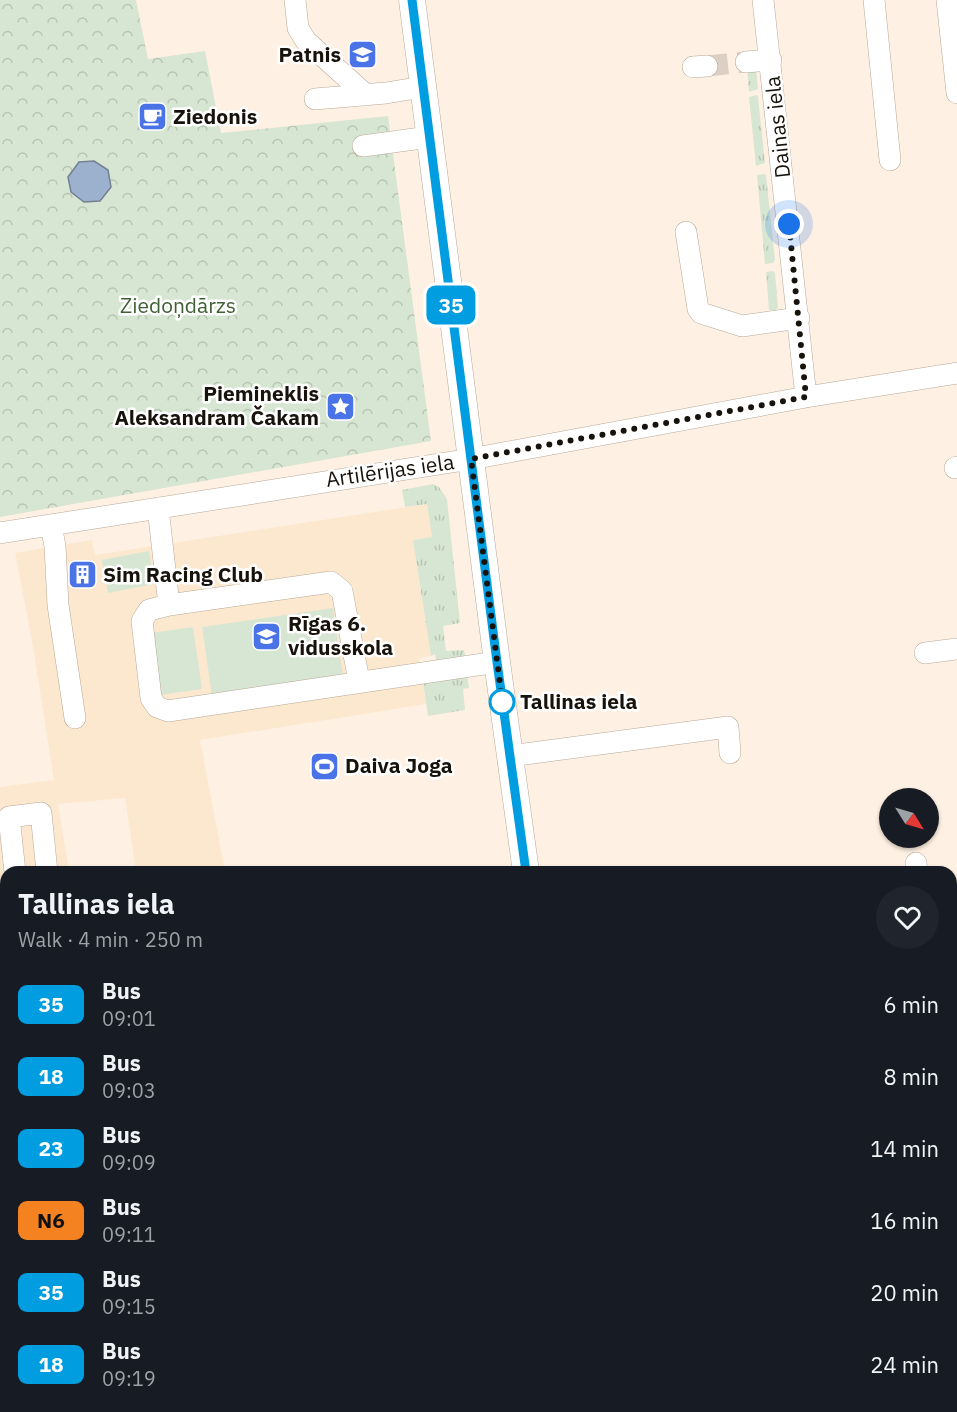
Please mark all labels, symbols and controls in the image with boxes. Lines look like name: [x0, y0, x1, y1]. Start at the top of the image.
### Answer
school or university icon: Patnis: [346, 39, 378, 71]
place label: Patnis: [279, 40, 341, 68]
street label: Dainas iela: [758, 75, 796, 180]
cafe icon: Ziedonis: [136, 101, 168, 133]
place label: Ziedonis: [173, 102, 257, 130]
your location: [774, 209, 804, 239]
line badge: 35: [424, 286, 478, 324]
park label: Ziedoņdārzs: [120, 291, 236, 319]
text: 35: [438, 291, 464, 319]
place label: Piemineklis Aleksandram Čakam: [114, 379, 319, 431]
place icon: Piemineklis Aleksandram Čakam: [324, 390, 356, 422]
street label: Artilērijas iela: [324, 447, 456, 493]
building icon: Sim Racing Club: [66, 559, 98, 591]
place label: Sim Racing Club: [103, 560, 263, 588]
place label: Rīgas 6. vidusskola: [288, 609, 393, 661]
school or university icon: Rīgas 6. vidusskola: [251, 620, 283, 652]
place label: Tallinas iela: [520, 687, 637, 715]
marker: Tallinas iela: [489, 689, 515, 715]
sports icon: Daiva Joga: [308, 750, 340, 782]
place label: Daiva Joga: [345, 751, 453, 779]
north arrow: [879, 788, 939, 848]
map controls: [879, 788, 939, 848]
text: Tallinas iela: [18, 885, 175, 922]
button: heart: [876, 886, 939, 949]
text: Walk · 4 min · 250 m: [18, 926, 203, 953]
text: Bus: [102, 976, 141, 1005]
text: 35: [38, 990, 64, 1018]
text: 6 min: [883, 990, 939, 1019]
text: 09:01: [102, 1005, 156, 1032]
text: Bus: [102, 1048, 141, 1077]
text: 18: [38, 1062, 64, 1090]
text: 8 min: [883, 1062, 939, 1091]
text: 09:03: [102, 1077, 156, 1104]
text: Bus: [102, 1120, 141, 1149]
text: 23: [38, 1134, 64, 1162]
text: 14 min: [870, 1134, 939, 1163]
text: 09:09: [102, 1149, 156, 1176]
text: Bus: [102, 1192, 141, 1221]
text: N6: [37, 1206, 65, 1234]
text: 16 min: [870, 1206, 939, 1235]
text: 09:11: [102, 1221, 156, 1248]
text: Bus: [102, 1264, 141, 1293]
text: 35: [38, 1278, 64, 1306]
text: 20 min: [870, 1278, 939, 1307]
text: 09:15: [102, 1293, 156, 1320]
text: Bus: [102, 1336, 141, 1365]
text: 18: [38, 1350, 64, 1378]
text: 24 min: [870, 1350, 939, 1379]
text: 09:19: [102, 1365, 156, 1392]

